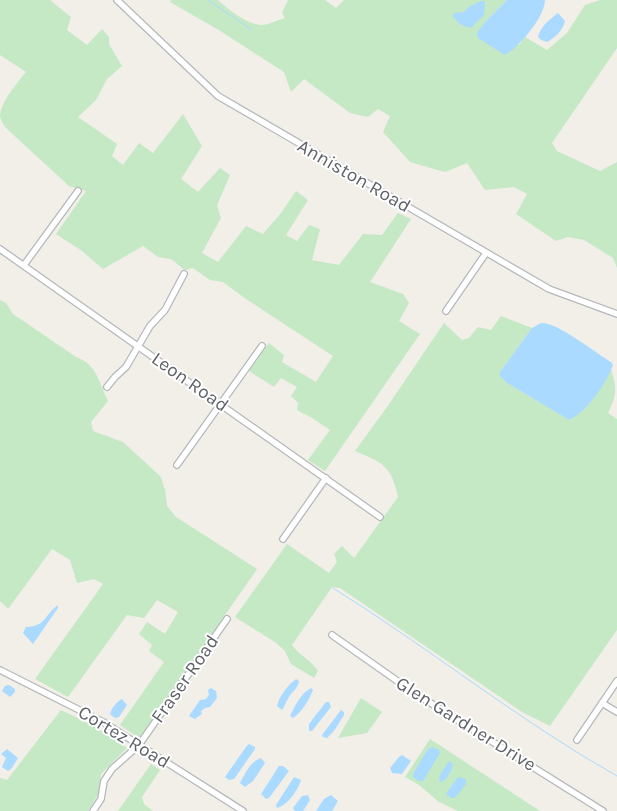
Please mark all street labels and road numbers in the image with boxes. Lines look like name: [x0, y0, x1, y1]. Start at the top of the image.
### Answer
street label: Anniston Road: [294, 135, 414, 217]
street label: Leon Road: [147, 348, 233, 416]
street label: Fraser Road: [147, 631, 223, 727]
street label: Glen Gardner Drive: [392, 672, 540, 776]
street label: Cortez Road: [74, 701, 174, 773]

